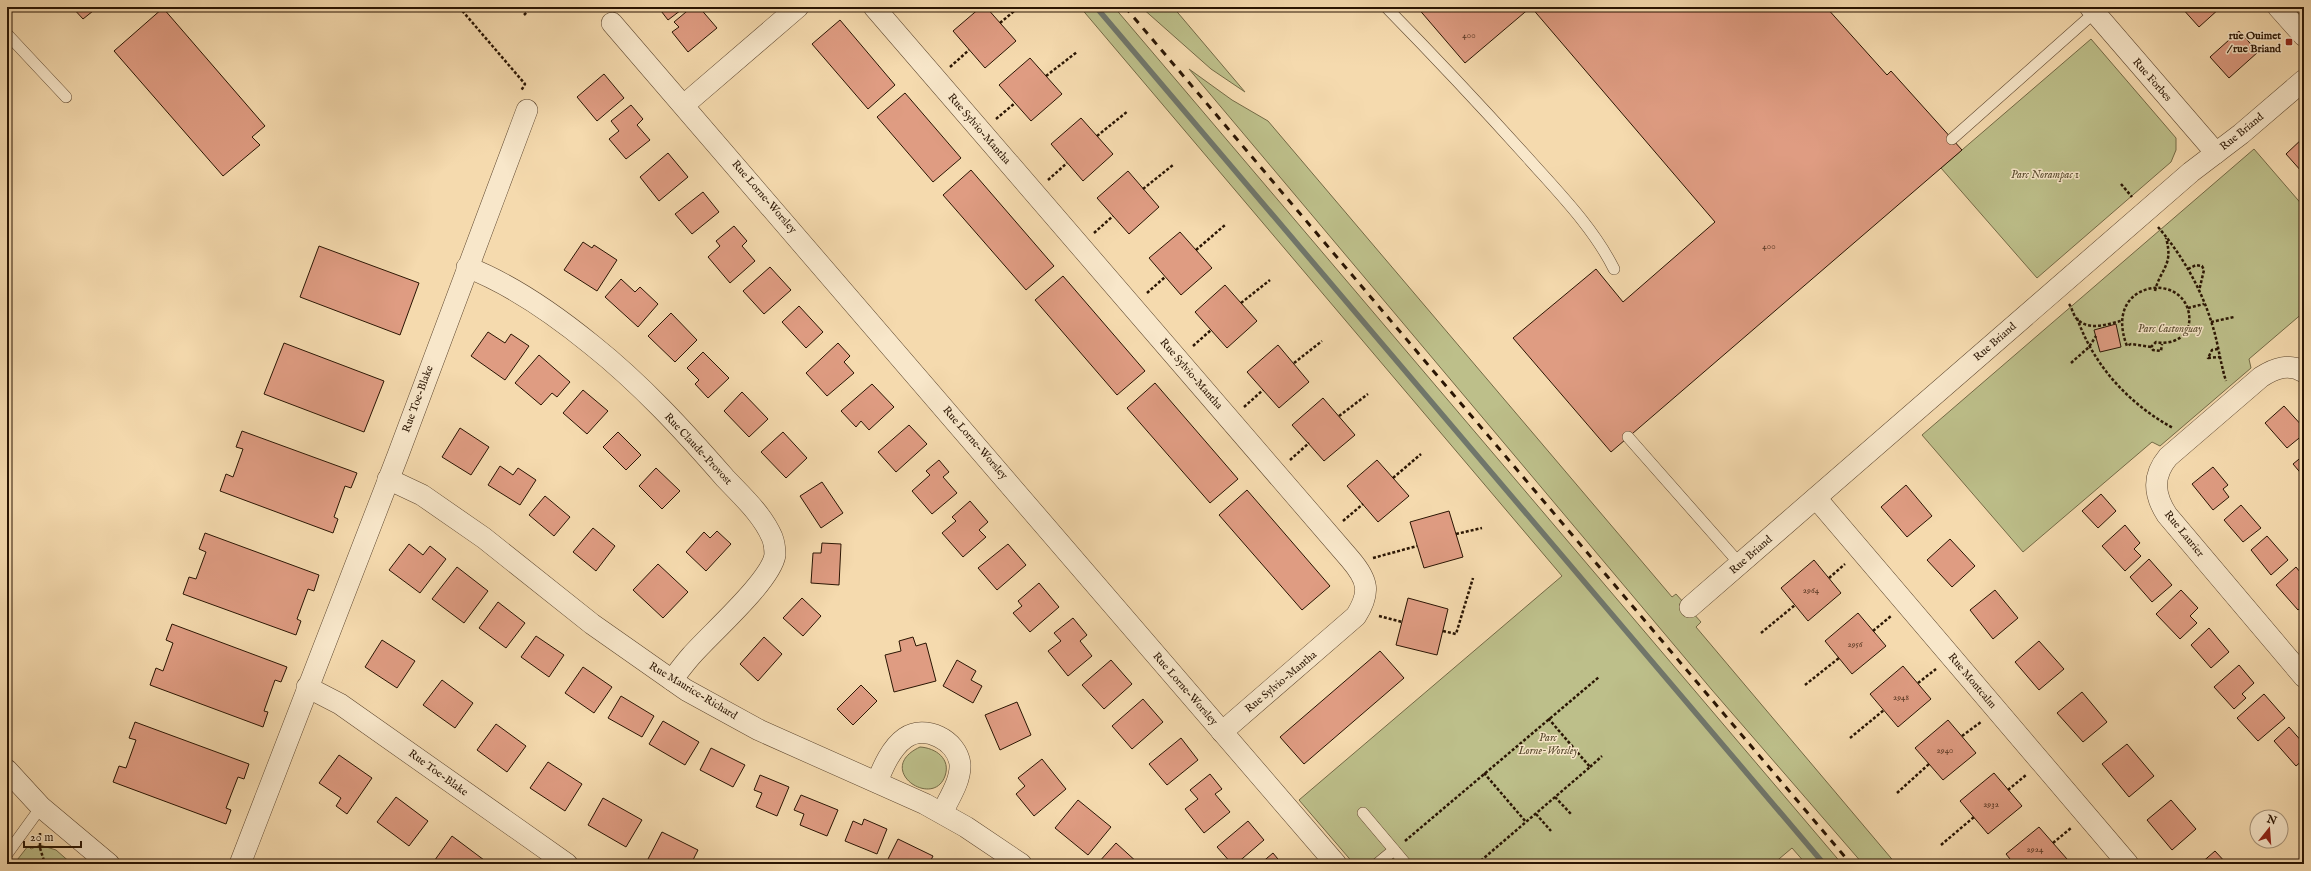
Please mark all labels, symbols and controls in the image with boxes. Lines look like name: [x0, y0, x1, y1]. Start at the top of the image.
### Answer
place label: rue Ouimet / rue Briand: [2226, 29, 2282, 56]
house number: 400: [1462, 30, 1476, 41]
marker: rue Ouimet / rue Briand: [2284, 37, 2294, 47]
street label: Rue Forbes: [2129, 55, 2175, 105]
street label: Rue Sylvio-Mantha: [944, 91, 1014, 167]
street label: Rue Briand: [2217, 110, 2267, 154]
street label: Rue Lorne-Worsley: [728, 158, 800, 237]
park label: Parc Norampac 1: [2011, 168, 2079, 182]
house number: 400: [1762, 241, 1776, 252]
street label: Rue Briand: [1971, 320, 2019, 364]
park label: Parc Castonguay: [2138, 322, 2203, 337]
street label: Rue Sylvio-Mantha: [1156, 336, 1226, 412]
street label: Rue Toe-Blake: [399, 363, 437, 435]
street label: Rue Lorne-Worsley: [939, 404, 1011, 483]
street label: Rue Claude-Provost: [661, 410, 735, 488]
street label: Rue Laurier: [2161, 508, 2207, 560]
street label: Rue Briand: [1727, 533, 1775, 577]
house number: 2964: [1803, 585, 1820, 596]
house number: 2956: [1847, 639, 1863, 650]
street label: Rue Sylvio-Mantha: [1242, 648, 1320, 716]
street label: Rue Lorne-Worsley: [1149, 650, 1221, 729]
street label: Rue Montcalm: [1945, 650, 2000, 712]
street label: Rue Maurice-Richard: [646, 659, 740, 723]
house number: 2948: [1893, 692, 1909, 703]
park label: Parc Lorne-Worsley: [1517, 731, 1579, 758]
house number: 2940: [1937, 745, 1953, 756]
street label: Rue Toe-Blake: [405, 747, 471, 799]
house number: 2932: [1983, 799, 1999, 810]
north arrow: [2249, 809, 2289, 849]
text: N: [2264, 812, 2279, 829]
scale bar: [24, 823, 81, 849]
text: 20 m: [30, 830, 53, 845]
house number: 2924: [2027, 844, 2044, 855]

